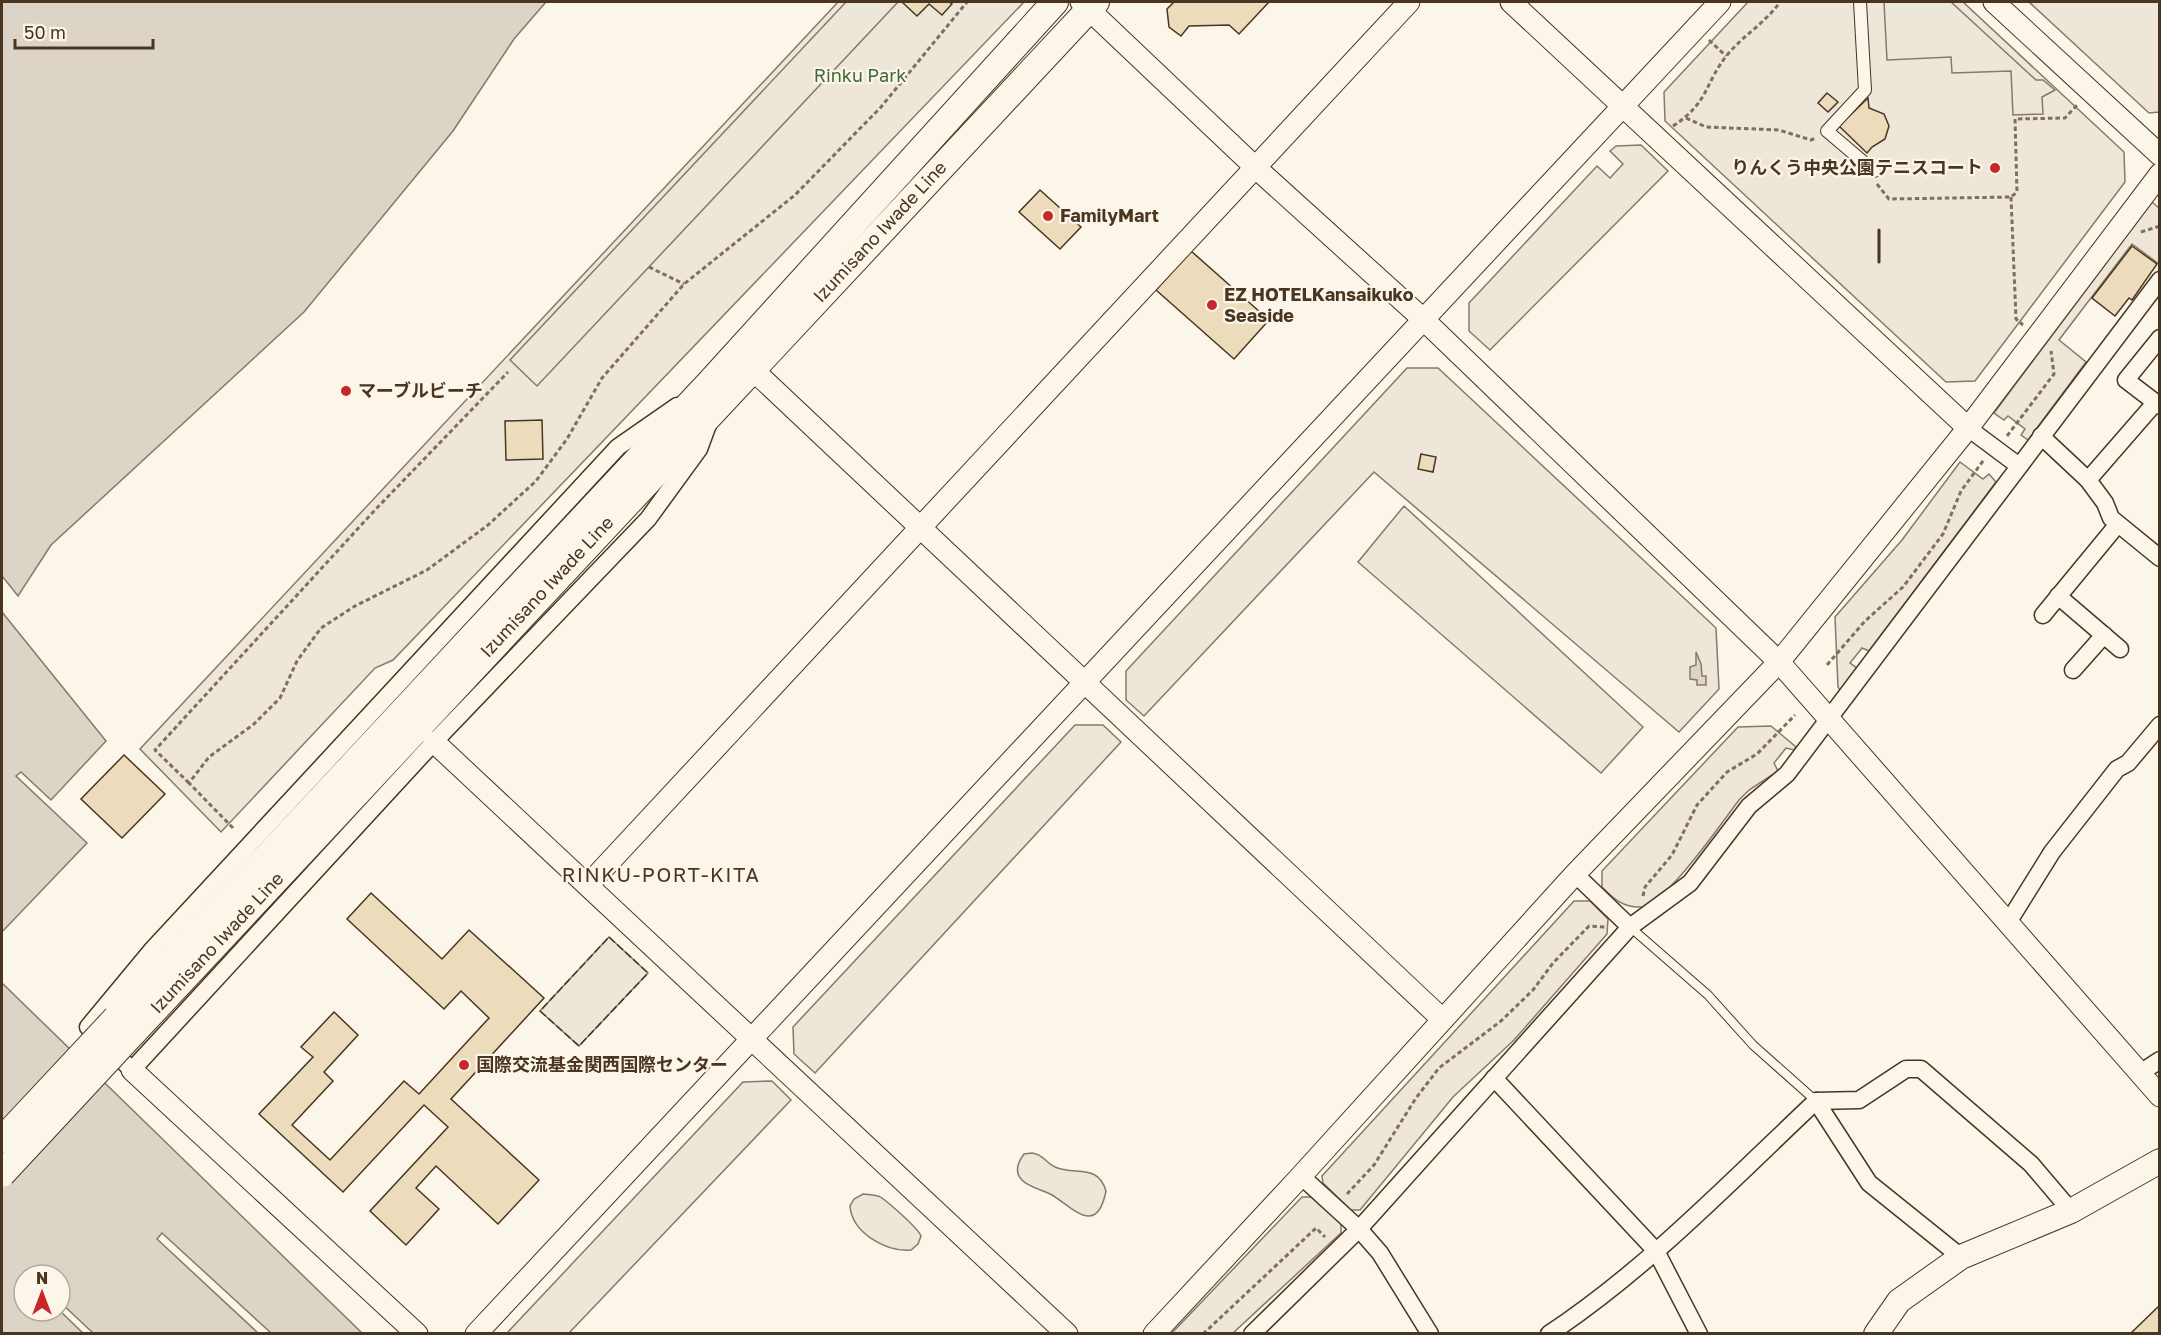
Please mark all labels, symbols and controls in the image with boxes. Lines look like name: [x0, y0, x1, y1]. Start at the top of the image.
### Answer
scale bar: [15, 12, 153, 50]
text: 50 m: [24, 21, 66, 43]
park label: Rinku Park: [814, 64, 906, 86]
street label: Izumisano Iwade Line: [808, 156, 950, 307]
place label: りんくう中央公園テニスコート: [1731, 156, 1983, 178]
marker: りんくう中央公園テニスコート: [1988, 161, 2002, 175]
place label: FamilyMart: [1060, 204, 1159, 226]
marker: FamilyMart: [1041, 209, 1055, 223]
place label: EZ HOTELKansaikuko Seaside: [1224, 283, 1414, 326]
marker: EZ HOTELKansaikuko Seaside: [1205, 298, 1219, 312]
place label: マーブルビーチ: [358, 379, 483, 401]
marker: マーブルビーチ: [339, 384, 353, 398]
street label: Izumisano Iwade Line: [475, 511, 617, 662]
district label: RINKU-PORT-KITA: [562, 862, 760, 886]
street label: Izumisano Iwade Line: [145, 867, 287, 1018]
place label: 国際交流基金関西国際センター: [476, 1053, 728, 1075]
marker: 国際交流基金関西国際センター: [457, 1058, 471, 1072]
north arrow: [12, 1263, 72, 1323]
text: N: [36, 1268, 48, 1288]

